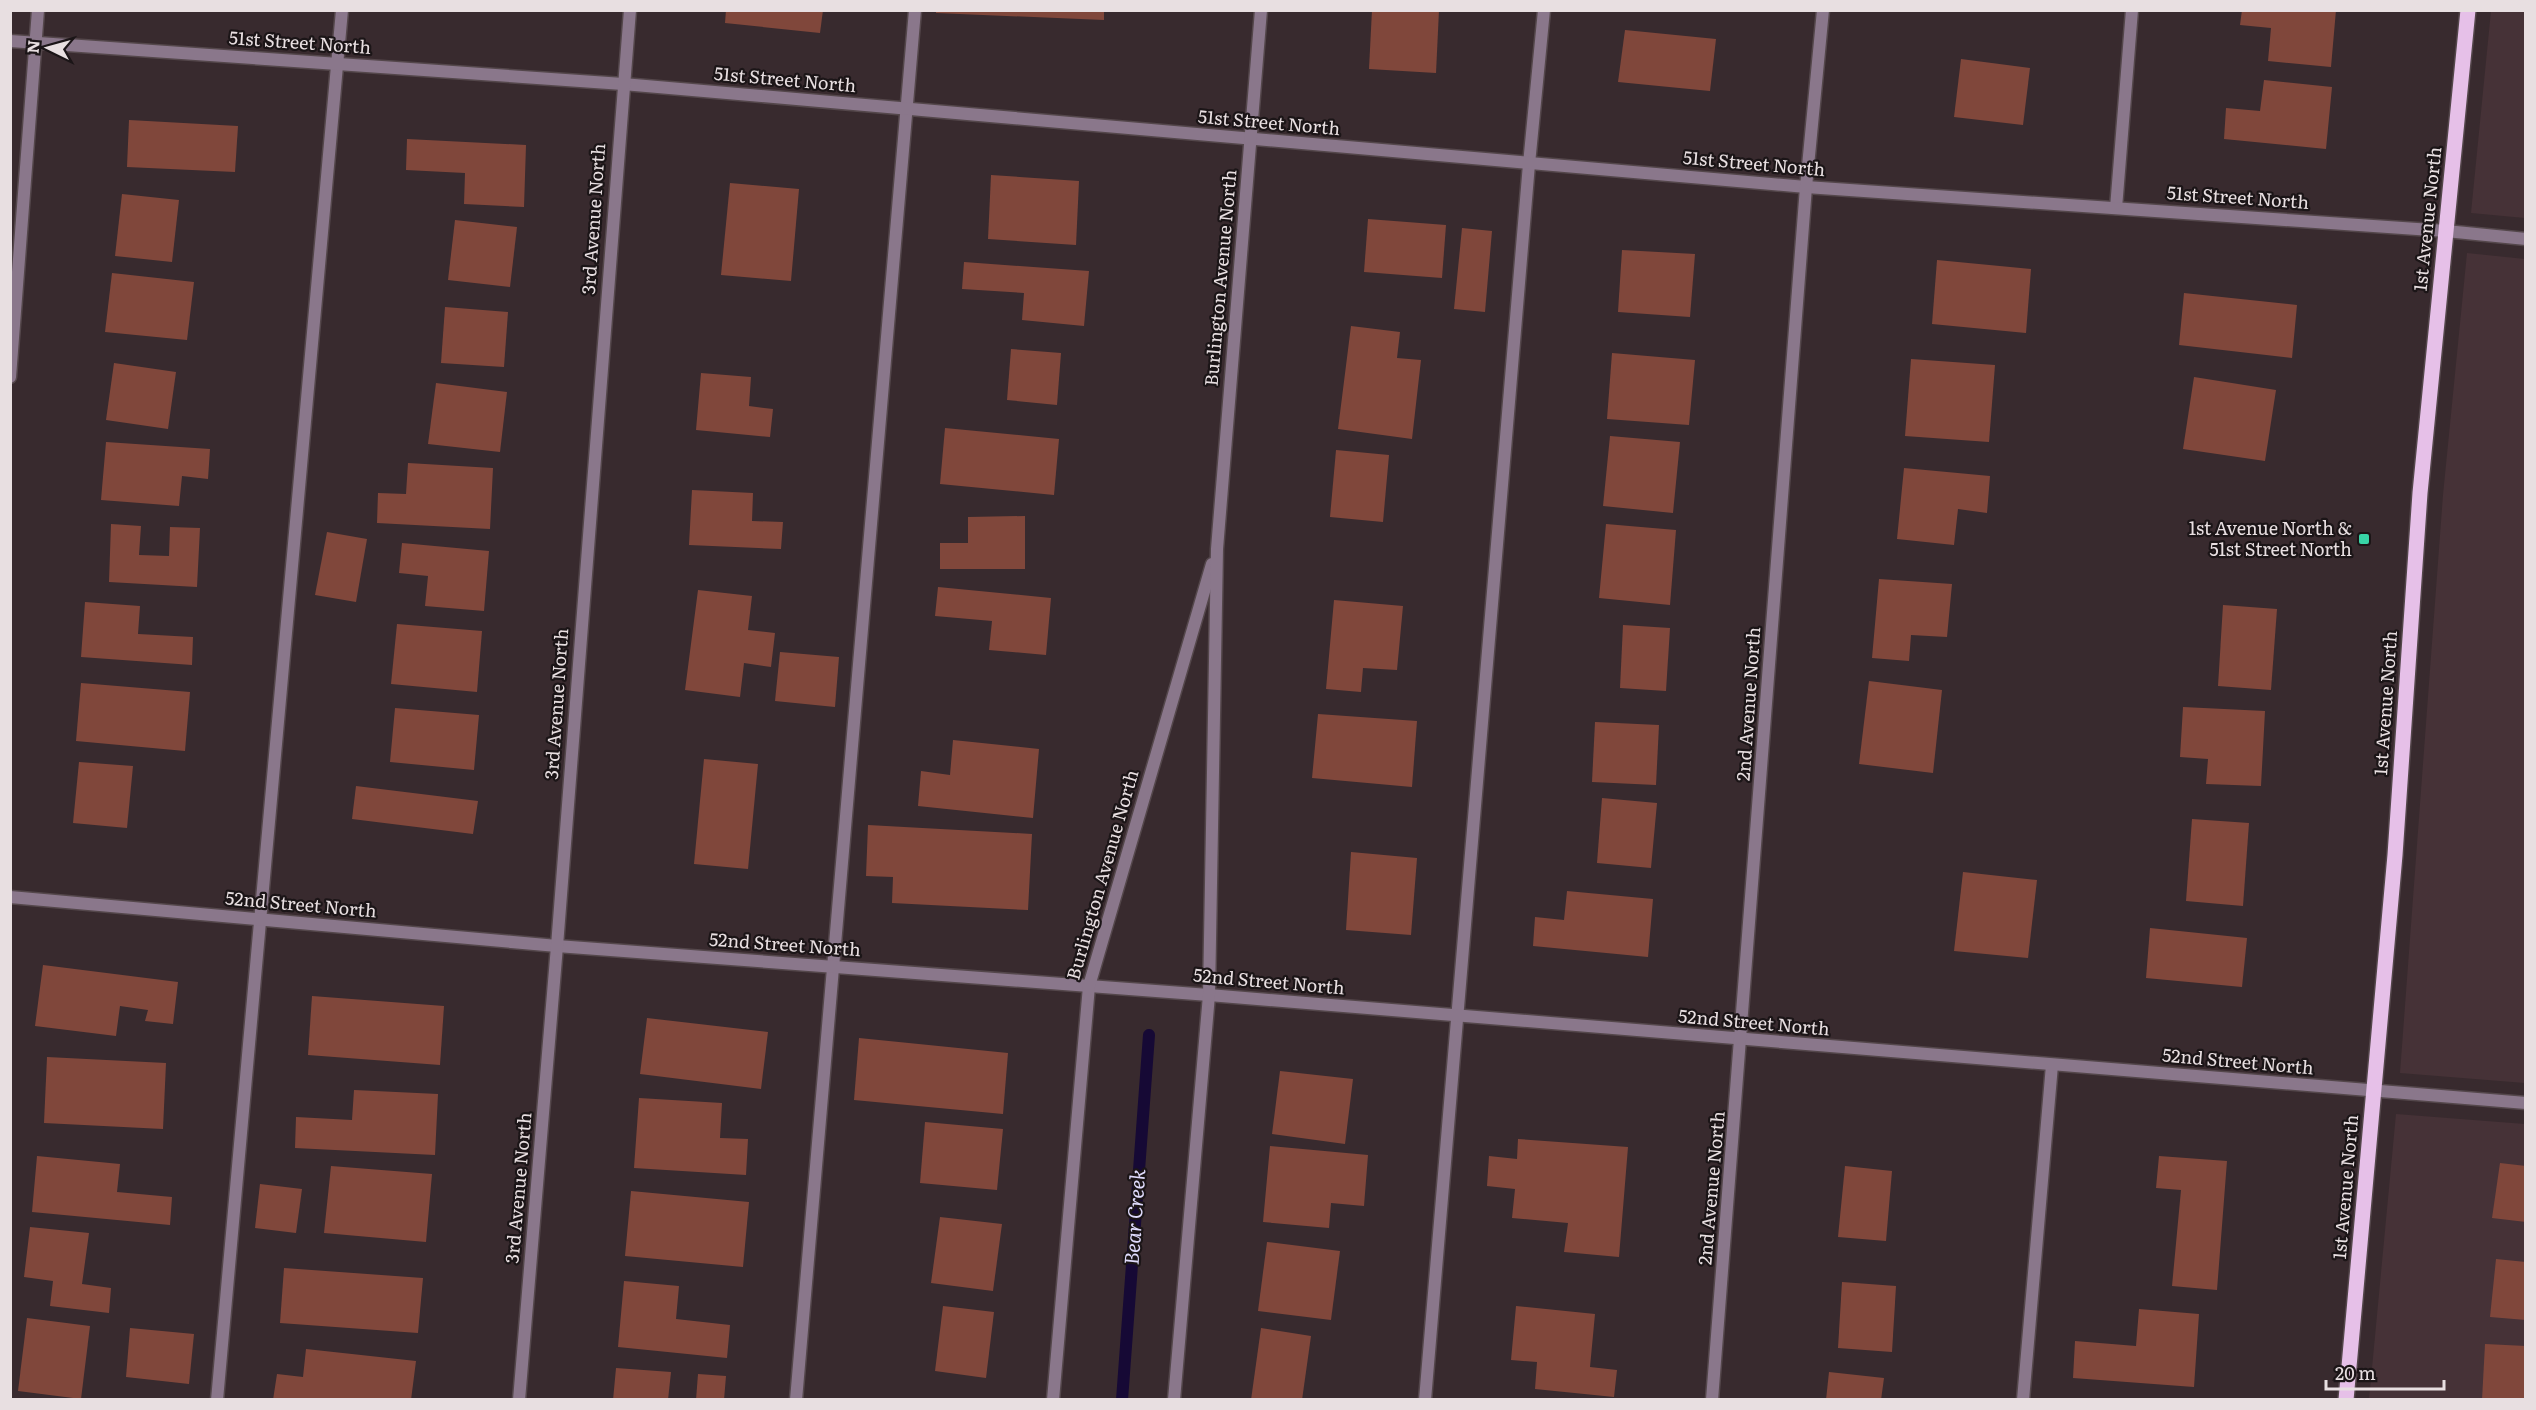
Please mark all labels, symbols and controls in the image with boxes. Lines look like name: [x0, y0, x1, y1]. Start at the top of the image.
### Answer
north arrow: [18, 18, 78, 78]
street label: 51st Street North: [228, 23, 372, 60]
text: N: [20, 39, 45, 54]
street label: 51st Street North: [713, 59, 857, 98]
street label: 51st Street North: [1197, 102, 1341, 141]
street label: 3rd Avenue North: [574, 142, 611, 296]
street label: 51st Street North: [1682, 143, 1826, 182]
street label: 1st Avenue North: [2405, 145, 2448, 292]
street label: Burlington Avenue North: [1197, 168, 1242, 387]
street label: 51st Street North: [2166, 178, 2310, 215]
place label: 1st Avenue North & 51st Street North: [2189, 514, 2352, 562]
marker: 1st Avenue North & 51st Street North: [2357, 532, 2371, 546]
street label: 2nd Avenue North: [1729, 626, 1766, 782]
street label: 3rd Avenue North: [537, 627, 574, 781]
street label: 1st Avenue North: [2366, 629, 2403, 776]
street label: Burlington Avenue North: [1059, 766, 1145, 983]
street label: 52nd Street North: [224, 883, 378, 924]
street label: 52nd Street North: [708, 925, 862, 962]
street label: 52nd Street North: [1192, 960, 1346, 1001]
street label: 52nd Street North: [1677, 1001, 1831, 1042]
street label: 52nd Street North: [2161, 1040, 2315, 1081]
street label: 2nd Avenue North: [1690, 1110, 1731, 1266]
street label: 3rd Avenue North: [497, 1111, 538, 1265]
street label: 1st Avenue North: [2325, 1113, 2364, 1260]
water label: Bear Creek: [1115, 1168, 1151, 1266]
scale bar: [2326, 1353, 2444, 1391]
text: 20 m: [2335, 1359, 2376, 1386]

